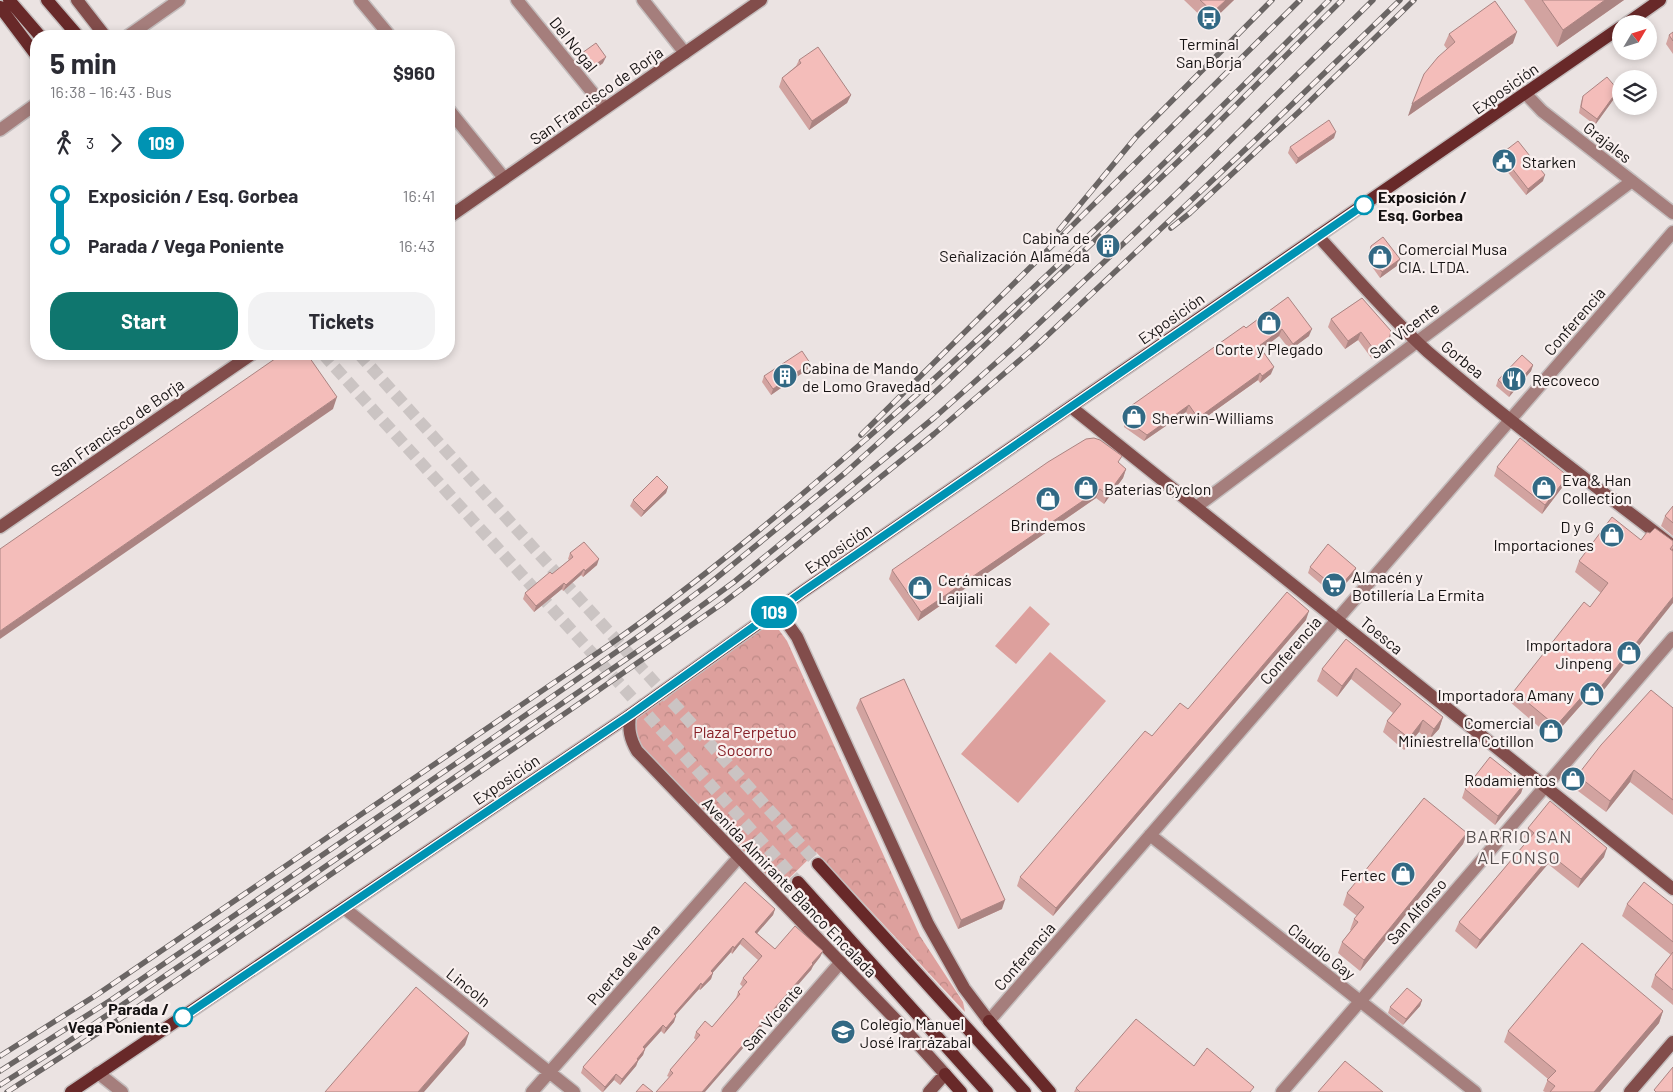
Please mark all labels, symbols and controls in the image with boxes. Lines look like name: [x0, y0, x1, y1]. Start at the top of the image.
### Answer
bus stop icon: Terminal San Borja: [1196, 5, 1222, 31]
street label: Del Nogal: [546, 13, 602, 75]
north arrow: [1612, 15, 1658, 60]
map controls: [1612, 15, 1657, 115]
place label: Terminal San Borja: [1176, 34, 1242, 71]
street label: San Francisco de Borja: [526, 42, 666, 148]
text: 5 min: [50, 46, 117, 80]
street label: Exposición: [1468, 58, 1542, 118]
text: $960: [393, 61, 435, 84]
button: layers: [1612, 70, 1657, 115]
text: 16:38 – 16:43 · Bus: [50, 82, 172, 101]
street label: Grajales: [1580, 117, 1636, 167]
icon: walk: [50, 129, 78, 157]
icon: forward: [102, 129, 130, 157]
text: 109: [148, 132, 174, 154]
text: 3: [86, 133, 94, 152]
public building icon: Starken: [1491, 148, 1517, 174]
place label: Starken: [1522, 152, 1576, 171]
text: Exposición / Esq. Gorbea: [88, 184, 298, 207]
text: 16:41: [403, 186, 435, 205]
place label: Exposición / Esq. Gorbea: [1378, 187, 1467, 224]
marker: Exposición / Esq. Gorbea: [1354, 195, 1374, 215]
place label: Cabina de Señalización Alameda: [939, 228, 1090, 265]
building icon: Cabina de Señalización Alameda: [1095, 233, 1121, 259]
text: Parada / Vega Poniente: [88, 234, 284, 257]
text: 16:43: [399, 236, 435, 255]
place label: Comercial Musa CIA. LTDA.: [1398, 239, 1507, 276]
shop icon: Comercial Musa CIA. LTDA.: [1367, 244, 1393, 270]
street label: Conferencia: [1539, 283, 1609, 359]
street label: Exposición: [1134, 288, 1208, 348]
button: Start: [50, 292, 238, 350]
button: Tickets: [248, 292, 435, 350]
street label: San Vicente: [1365, 298, 1443, 362]
shop icon: Corte y Plegado: [1256, 310, 1282, 336]
street label: Gorbea: [1438, 336, 1488, 382]
place label: Corte y Plegado: [1215, 339, 1323, 358]
place label: Cabina de Mando de Lomo Gravedad: [802, 358, 931, 395]
building icon: Cabina de Mando de Lomo Gravedad: [772, 363, 798, 389]
restaurant icon: Recoveco: [1501, 366, 1527, 392]
place label: Recoveco: [1532, 370, 1600, 389]
street label: San Francisco de Borja: [47, 374, 187, 480]
shop icon: Sherwin-Williams: [1121, 404, 1147, 430]
place label: Sherwin-Williams: [1152, 408, 1274, 427]
place label: Eva & Han Collection: [1562, 470, 1632, 507]
shop icon: Baterias Cyclon: [1073, 475, 1099, 501]
shop icon: Eva & Han Collection: [1531, 475, 1557, 501]
place label: Baterias Cyclon: [1104, 479, 1211, 498]
shop icon: Brindemos: [1035, 486, 1061, 512]
place label: Brindemos: [1010, 515, 1086, 534]
place label: D y G Importaciones: [1493, 517, 1594, 554]
street label: Exposición: [801, 519, 875, 577]
shop icon: D y G Importaciones: [1599, 522, 1625, 548]
place label: Almacén y Botillería La Ermita: [1352, 567, 1484, 604]
place label: Cerámicas Laijiali: [938, 570, 1012, 607]
supermarket icon: Almacén y Botillería La Ermita: [1321, 572, 1347, 598]
shop icon: Cerámicas Laijiali: [907, 575, 933, 601]
line badge: 109: [745, 596, 803, 628]
text: 109: [761, 601, 787, 623]
street label: Conferencia: [1255, 612, 1325, 688]
street label: Toesca: [1357, 612, 1407, 658]
place label: Importadora Jinpeng: [1526, 635, 1612, 672]
shop icon: Importadora Jinpeng: [1616, 640, 1642, 666]
shop icon: Importadora Amany: [1579, 681, 1605, 707]
place label: Importadora Amany: [1438, 685, 1575, 704]
place label: Comercial Miniestrella Cotillon: [1398, 713, 1534, 750]
shop icon: Comercial Miniestrella Cotillon: [1538, 718, 1564, 744]
park label: Plaza Perpetuo Socorro: [693, 722, 797, 759]
street label: Exposición: [469, 750, 543, 808]
shop icon: Rodamientos: [1560, 766, 1586, 792]
place label: Rodamientos: [1464, 770, 1556, 789]
street label: Avenida Almirante Blanco Encalada: [699, 793, 881, 981]
district label: BARRIO SAN ALFONSO: [1466, 825, 1572, 868]
shop icon: Fertec: [1390, 861, 1416, 887]
place label: Fertec: [1341, 865, 1386, 884]
street label: San Alfonso: [1382, 874, 1450, 948]
street label: Conferencia: [989, 918, 1059, 994]
street label: Puerta de Vera: [583, 919, 663, 1009]
street label: Claudio Gay: [1285, 919, 1360, 984]
street label: Lincoln: [443, 964, 495, 1010]
street label: San Vicente: [738, 980, 806, 1054]
place label: Parada / Vega Poniente: [68, 999, 169, 1036]
marker: Parada / Vega Poniente: [173, 1007, 193, 1027]
place label: Colegio Manuel José Irarrázabal: [860, 1014, 971, 1051]
school or university icon: Colegio Manuel José Irarrázabal: [830, 1019, 856, 1045]

